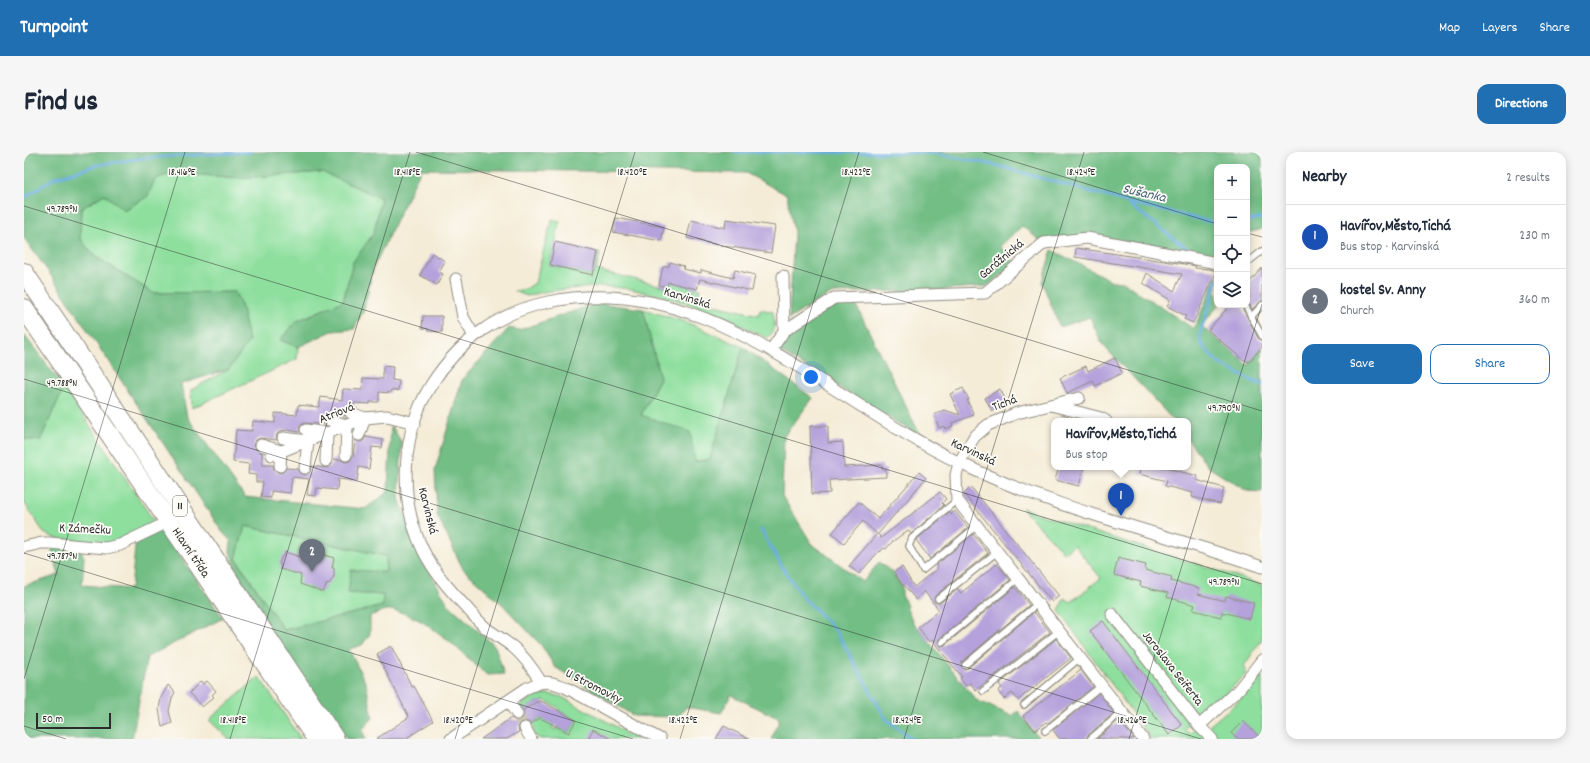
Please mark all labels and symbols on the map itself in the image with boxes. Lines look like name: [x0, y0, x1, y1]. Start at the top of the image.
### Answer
text: 18.416°E: [169, 166, 196, 180]
text: 18.418°E: [394, 166, 420, 180]
text: 18.420°E: [617, 166, 647, 180]
text: 18.422°E: [842, 166, 871, 180]
text: 18.424°E: [1067, 166, 1096, 180]
water label: Sušanka: [1121, 179, 1169, 209]
text: 49.789°N: [47, 203, 78, 217]
street label: Garážnická: [975, 235, 1029, 285]
street label: Karvinská: [661, 283, 713, 315]
your location: [801, 367, 821, 387]
text: 49.788°N: [47, 377, 77, 391]
street label: Tichá: [990, 390, 1021, 417]
street label: Atriová: [316, 398, 358, 430]
text: 49.790°N: [1208, 402, 1240, 416]
street label: Karvinská: [947, 434, 999, 472]
pin: 1: [1108, 483, 1134, 516]
street label: Karvinská: [412, 485, 442, 537]
road number: 11: [173, 496, 187, 516]
street label: K Zámečku: [59, 519, 111, 541]
street label: Hlavní třída: [166, 524, 214, 583]
pin: 2: [299, 539, 325, 572]
text: 49.787°N: [47, 550, 77, 564]
text: 49.789°N: [1209, 576, 1240, 590]
street label: Jaroslava Seiferta: [1137, 628, 1208, 711]
street label: U Stromovky: [561, 665, 625, 710]
scale bar: [36, 711, 111, 730]
text: 18.418°E: [220, 714, 246, 728]
text: 18.420°E: [443, 714, 473, 728]
text: 18.422°E: [669, 714, 698, 728]
text: 18.424°E: [893, 714, 922, 728]
text: 18.426°E: [1117, 714, 1147, 728]

